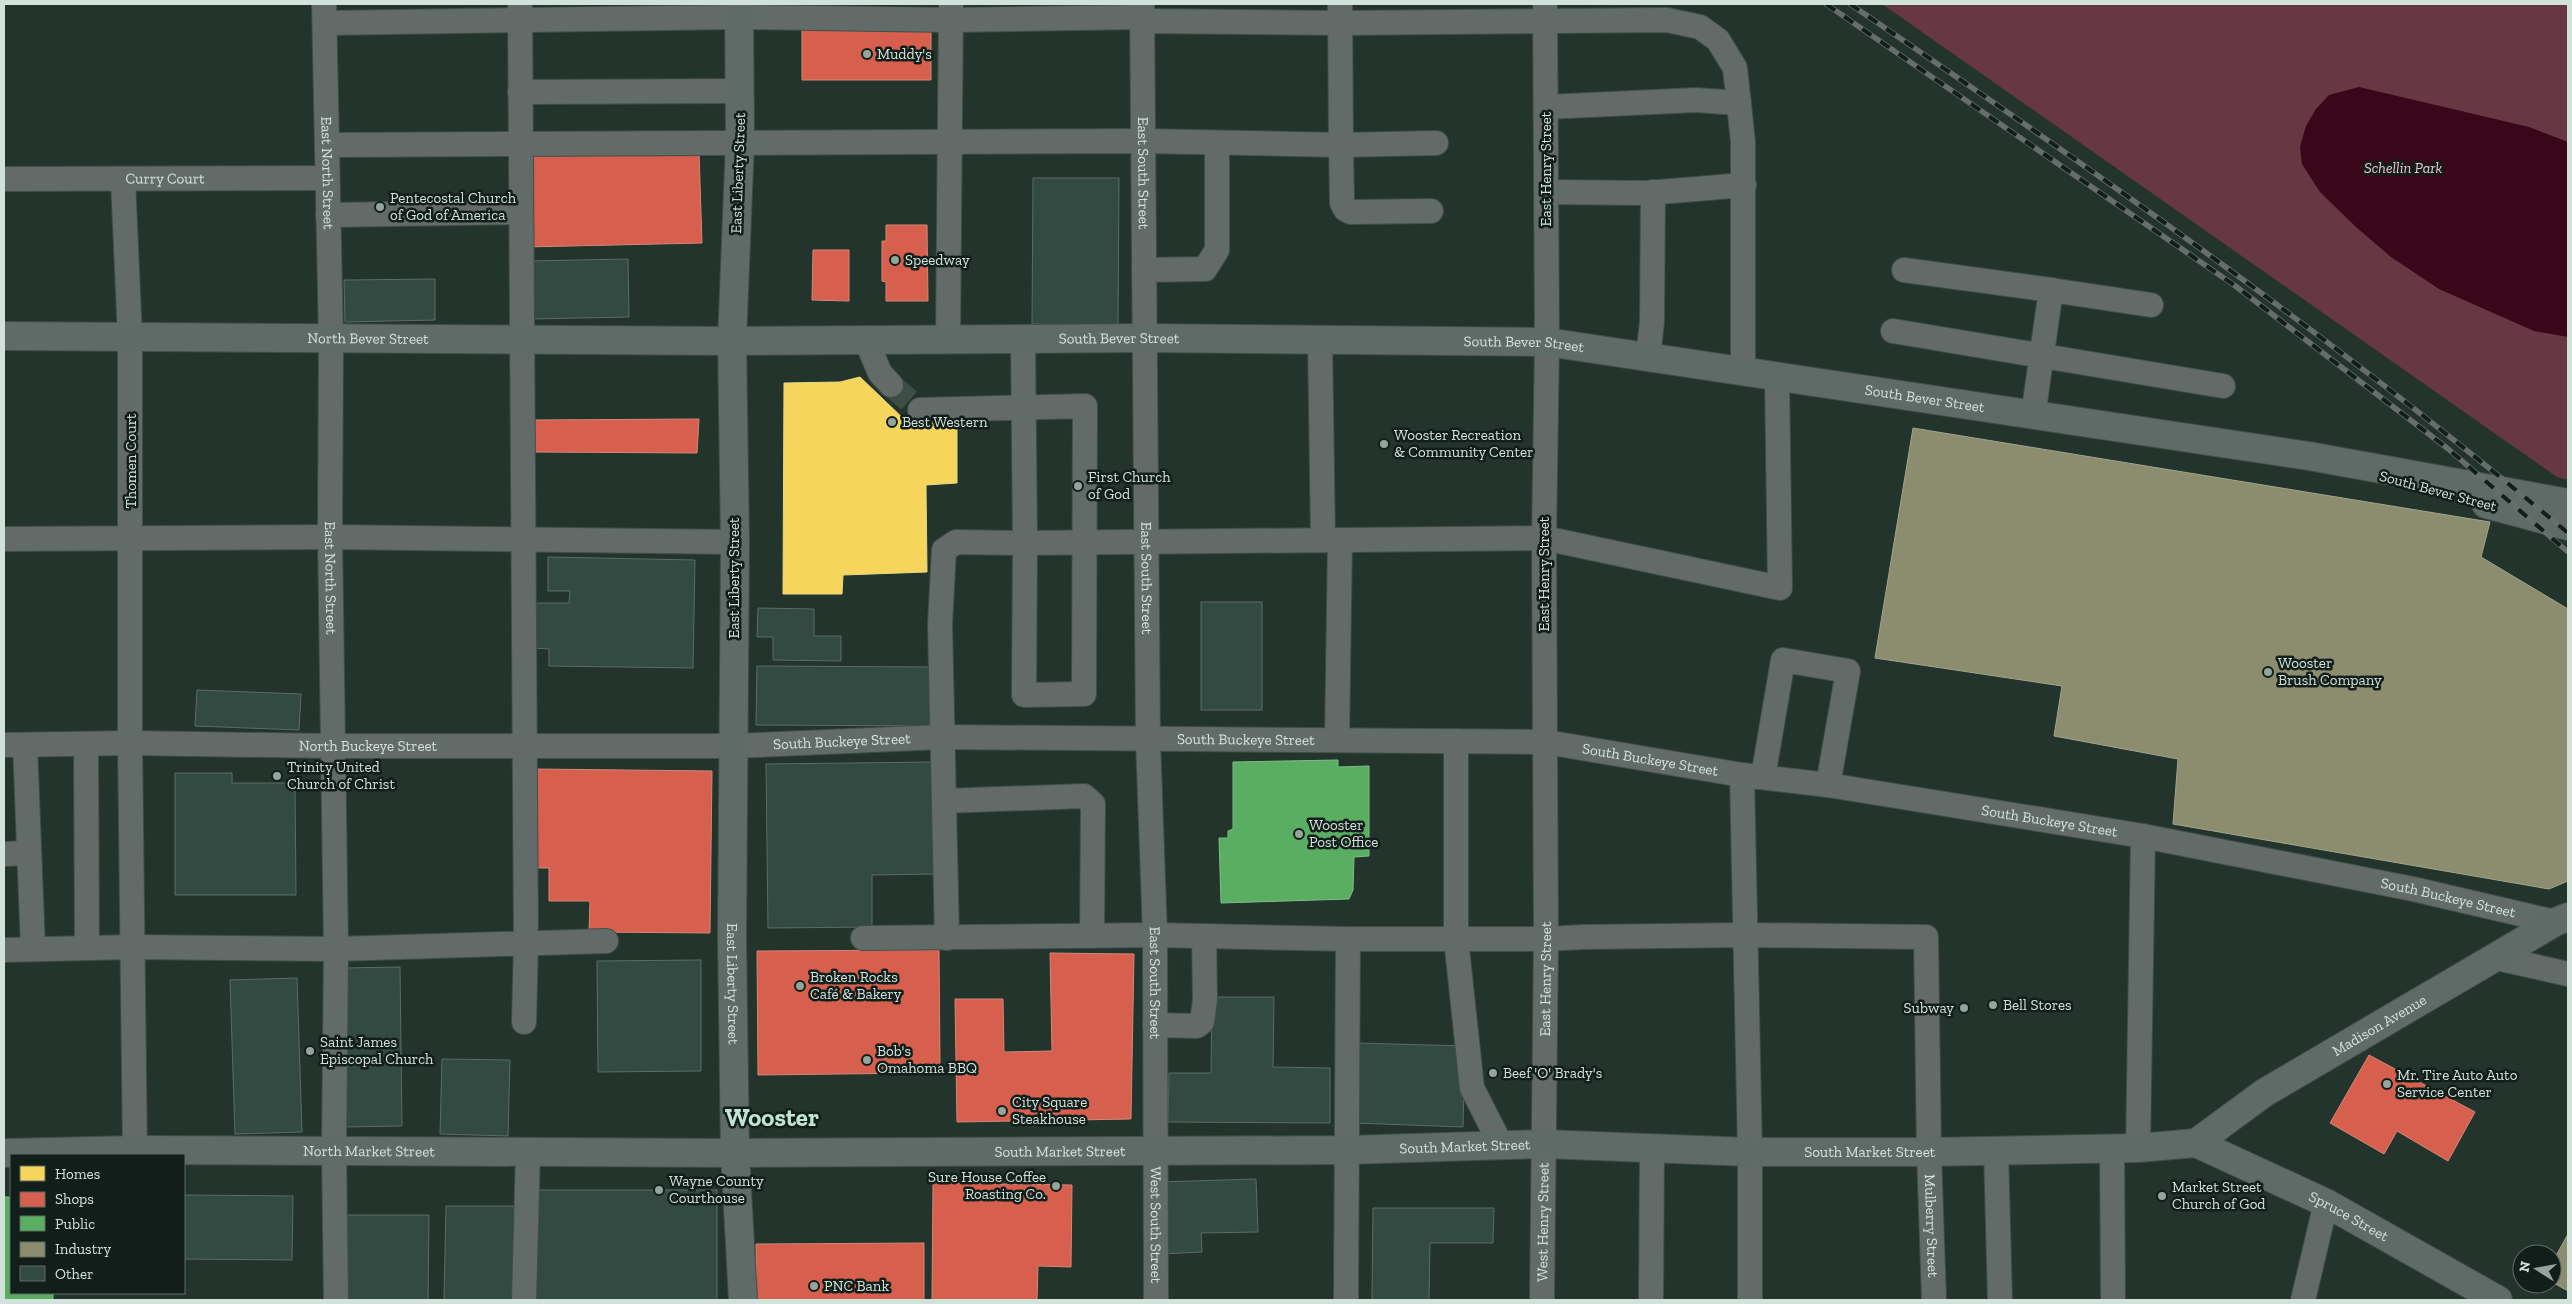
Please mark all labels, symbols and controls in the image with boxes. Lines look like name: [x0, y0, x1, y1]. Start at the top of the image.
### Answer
place label: Muddy's: [877, 45, 932, 63]
marker: Muddy's: [861, 48, 873, 60]
street label: East Henry Street: [1537, 111, 1555, 226]
street label: East Liberty Street: [727, 112, 749, 234]
street label: East North Street: [317, 116, 338, 230]
street label: East South Street: [1134, 117, 1153, 230]
park label: Schellin Park: [2364, 159, 2442, 177]
street label: Curry Court: [125, 169, 205, 188]
place label: Pentecostal Church of God of America: [390, 189, 517, 224]
marker: Pentecostal Church of God of America: [374, 201, 386, 213]
place label: Speedway: [905, 251, 970, 269]
marker: Speedway: [889, 254, 901, 266]
street label: North Bever Street: [307, 329, 429, 348]
street label: South Bever Street: [1059, 329, 1180, 348]
street label: South Bever Street: [1463, 332, 1586, 356]
street label: South Bever Street: [1864, 381, 1986, 416]
street label: Thomen Court: [122, 413, 140, 509]
place label: Best Western: [902, 413, 988, 431]
marker: Best Western: [886, 416, 898, 428]
place label: Wooster Recreation & Community Center: [1394, 426, 1533, 461]
marker: Wooster Recreation & Community Center: [1378, 438, 1390, 450]
street label: South Bever Street: [2377, 467, 2499, 515]
place label: First Church of God: [1088, 468, 1171, 503]
marker: First Church of God: [1072, 480, 1084, 492]
street label: East Henry Street: [1535, 516, 1553, 631]
street label: East Liberty Street: [725, 517, 743, 639]
street label: East North Street: [321, 521, 340, 635]
street label: East South Street: [1137, 522, 1156, 635]
place label: Wooster Brush Company: [2278, 654, 2382, 689]
marker: Wooster Brush Company: [2262, 666, 2274, 678]
street label: South Buckeye Street: [773, 729, 911, 753]
street label: South Buckeye Street: [1177, 730, 1315, 749]
street label: North Buckeye Street: [299, 737, 438, 755]
street label: South Buckeye Street: [1581, 739, 1720, 780]
place label: Trinity United Church of Christ: [287, 758, 395, 793]
marker: Trinity United Church of Christ: [271, 770, 283, 782]
street label: South Buckeye Street: [1980, 801, 2119, 841]
place label: Wooster Post Office: [1309, 816, 1378, 851]
marker: Wooster Post Office: [1293, 828, 1305, 840]
street label: South Buckeye Street: [2379, 874, 2518, 922]
street label: East Henry Street: [1536, 921, 1555, 1037]
street label: East Liberty Street: [723, 923, 742, 1045]
street label: East South Street: [1146, 926, 1164, 1040]
place label: Broken Rocks Café & Bakery: [810, 968, 902, 1003]
marker: Broken Rocks Café & Bakery: [794, 980, 806, 992]
street label: Madison Avenue: [2329, 991, 2430, 1060]
place label: Bell Stores: [2003, 996, 2072, 1014]
place label: Subway: [1904, 999, 1954, 1017]
marker: Bell Stores: [1987, 999, 1999, 1011]
marker: Subway: [1958, 1002, 1970, 1014]
place label: Saint James Episcopal Church: [320, 1033, 434, 1068]
place label: Bob's Omahoma BBQ: [877, 1042, 977, 1077]
marker: Saint James Episcopal Church: [304, 1045, 316, 1057]
marker: Bob's Omahoma BBQ: [861, 1054, 873, 1066]
place label: Beef 'O' Brady's: [1503, 1064, 1602, 1082]
place label: Mr. Tire Auto Auto Service Center: [2397, 1066, 2518, 1101]
marker: Beef 'O' Brady's: [1487, 1067, 1499, 1079]
marker: Mr. Tire Auto Auto Service Center: [2381, 1078, 2393, 1090]
place label: City Square Steakhouse: [1012, 1093, 1087, 1128]
district label: Wooster: [725, 1102, 819, 1132]
marker: City Square Steakhouse: [996, 1105, 1008, 1117]
street label: South Market Street: [1399, 1135, 1531, 1157]
street label: North Market Street: [303, 1142, 435, 1161]
street label: South Market Street: [994, 1142, 1126, 1161]
street label: South Market Street: [1804, 1143, 1936, 1161]
legend: [10, 1154, 185, 1294]
street label: West Henry Street: [1533, 1162, 1553, 1282]
text: Homes: [55, 1165, 100, 1183]
street label: West South Street: [1147, 1166, 1165, 1284]
place label: Sure House Coffee Roasting Co.: [928, 1168, 1046, 1203]
place label: Wayne County Courthouse: [669, 1172, 764, 1207]
street label: Mulberry Street: [1921, 1174, 1942, 1278]
place label: Market Street Church of God: [2172, 1178, 2266, 1213]
marker: Sure House Coffee Roasting Co.: [1050, 1180, 1062, 1192]
marker: Wayne County Courthouse: [653, 1184, 665, 1196]
street label: Spruce Street: [2306, 1187, 2392, 1246]
text: Shops: [55, 1190, 94, 1208]
marker: Market Street Church of God: [2156, 1190, 2168, 1202]
text: Public: [55, 1215, 95, 1233]
text: Industry: [55, 1240, 112, 1258]
north arrow: [2512, 1244, 2562, 1294]
text: N: [2515, 1259, 2534, 1273]
text: Other: [55, 1265, 93, 1283]
place label: PNC Bank: [824, 1277, 889, 1295]
marker: PNC Bank: [808, 1280, 820, 1292]

